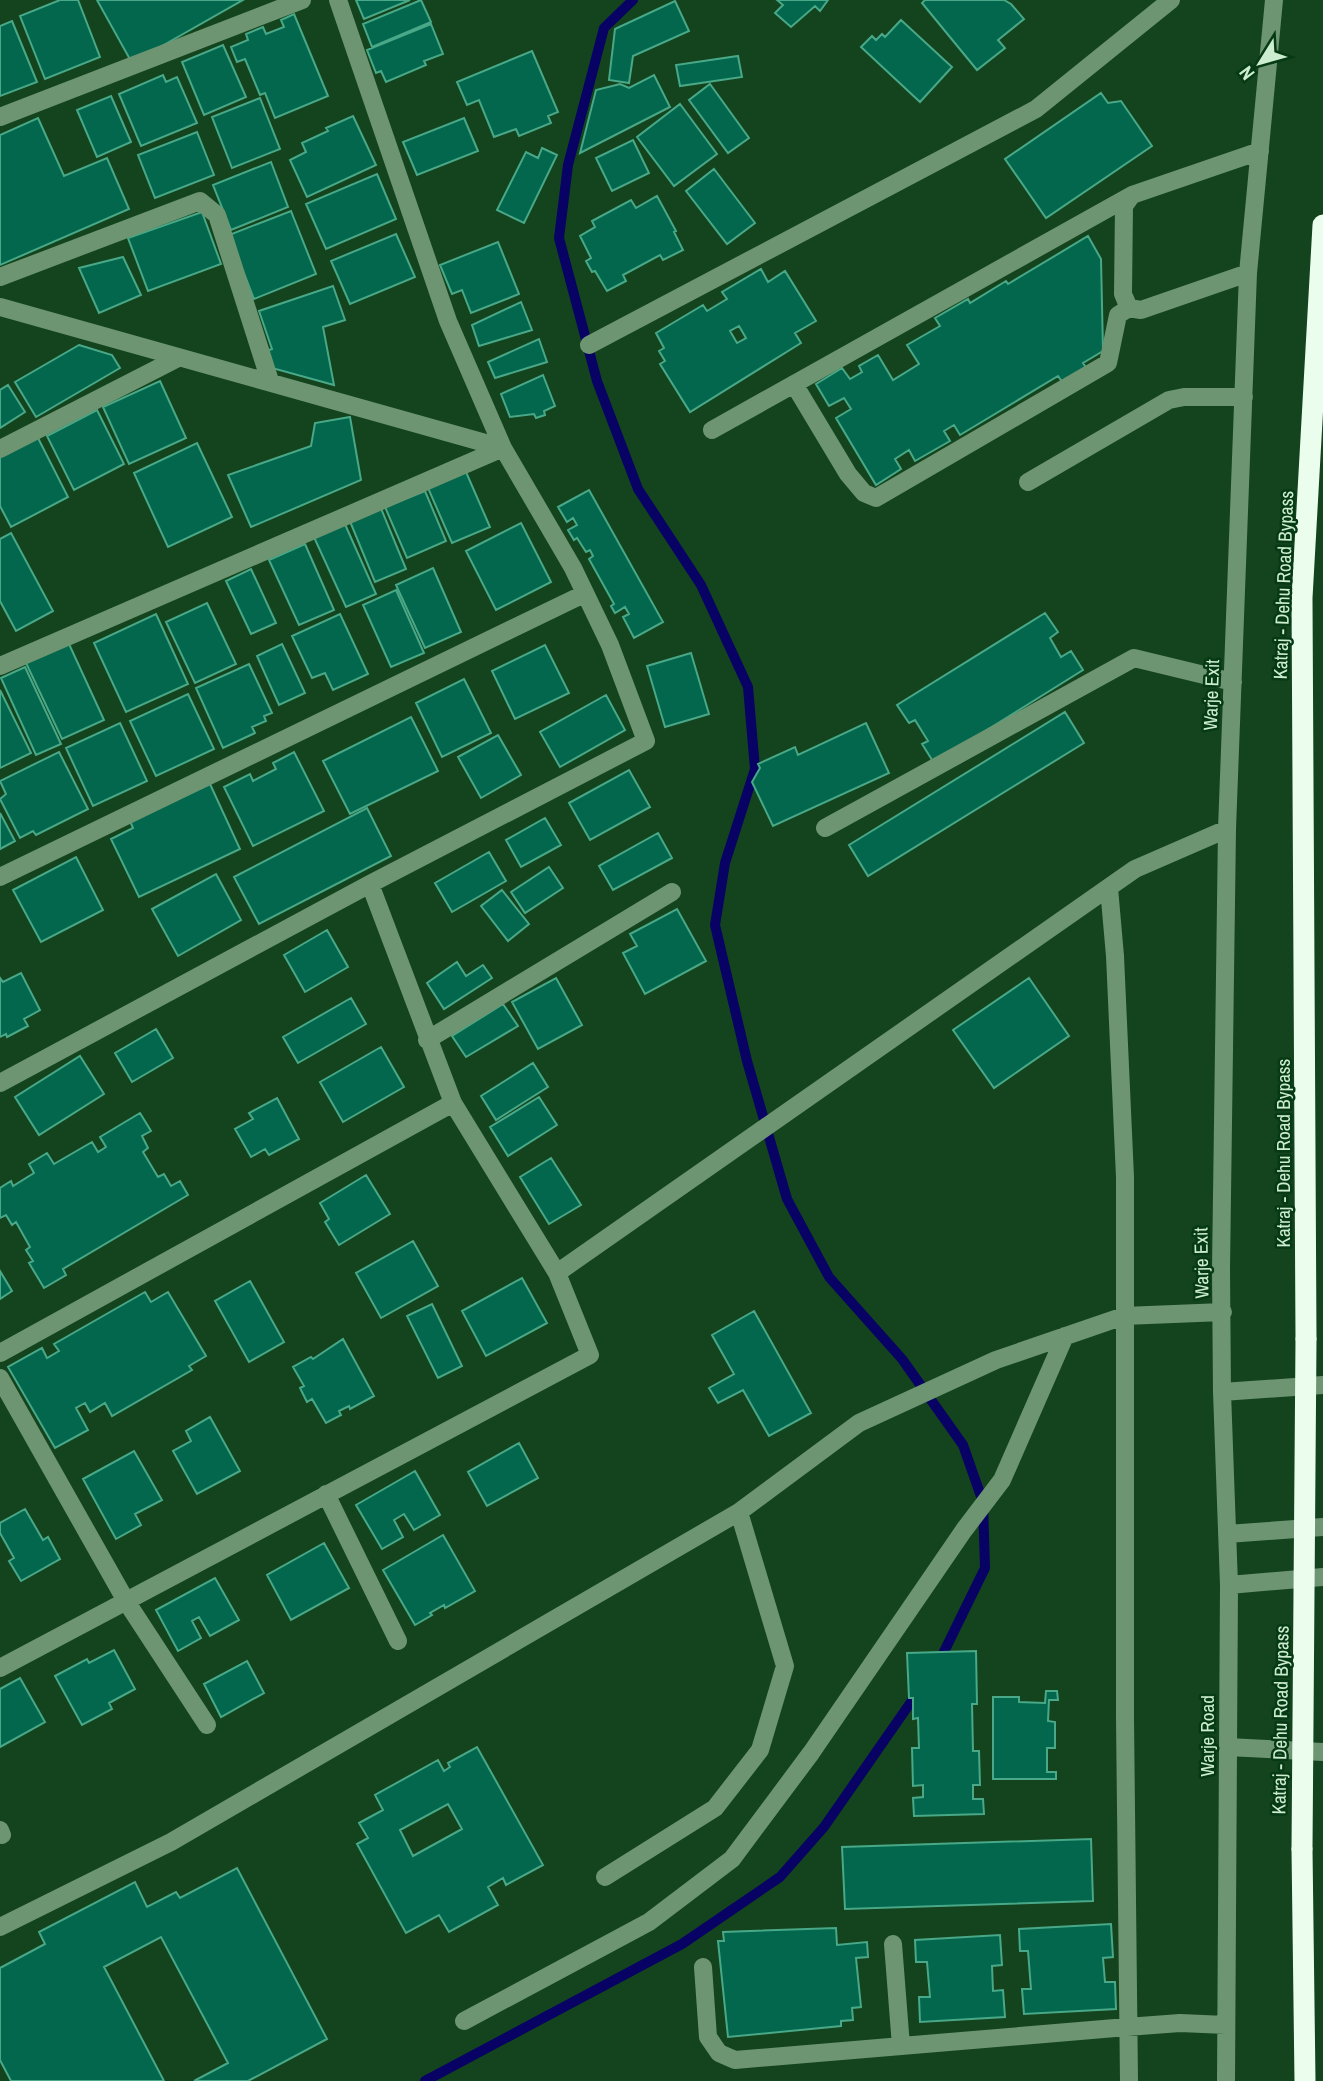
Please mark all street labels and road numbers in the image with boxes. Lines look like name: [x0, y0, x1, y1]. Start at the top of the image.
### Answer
street label: Katraj - Dehu Road Bypass: [1267, 490, 1299, 680]
street label: Warje Exit: [1197, 658, 1225, 731]
street label: Katraj - Dehu Road Bypass: [1270, 1058, 1296, 1247]
street label: Warje Exit: [1187, 1226, 1215, 1299]
street label: Katraj - Dehu Road Bypass: [1265, 1625, 1295, 1815]
street label: Warje Road: [1194, 1695, 1220, 1777]

